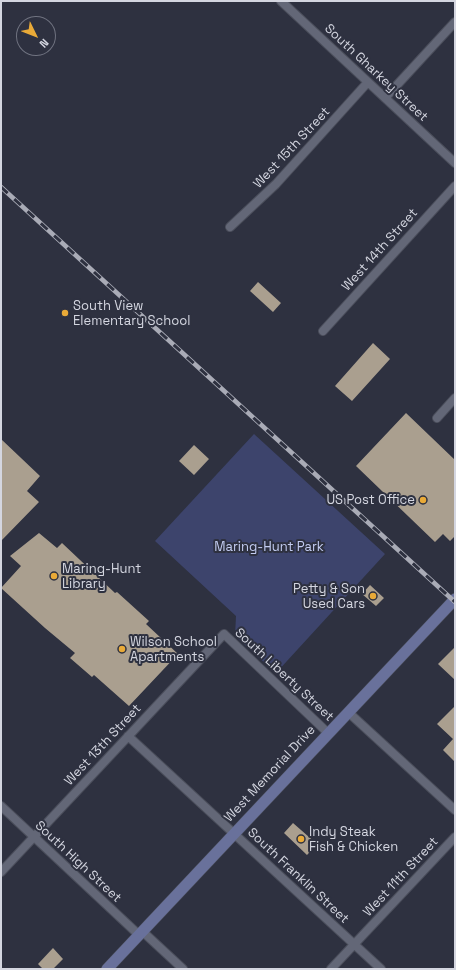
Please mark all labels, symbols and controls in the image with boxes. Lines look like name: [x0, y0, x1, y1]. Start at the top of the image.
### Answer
north arrow: [16, 16, 56, 56]
street label: South Gharkey Street: [321, 21, 431, 125]
text: N: [36, 36, 52, 51]
street label: West 15th Street: [250, 104, 334, 192]
street label: West 14th Street: [339, 206, 421, 294]
place label: South View Elementary School: [73, 298, 190, 329]
marker: South View Elementary School: [60, 308, 70, 318]
place label: US Post Office: [326, 492, 415, 508]
marker: US Post Office: [418, 495, 428, 505]
park label: Maring-Hunt Park: [214, 539, 324, 555]
place label: Maring-Hunt Library: [62, 561, 141, 592]
marker: Maring-Hunt Library: [49, 571, 59, 581]
place label: Petty & Son Used Cars: [293, 581, 365, 612]
marker: Petty & Son Used Cars: [368, 591, 378, 601]
street label: South Liberty Street: [231, 625, 337, 725]
place label: Wilson School Apartments: [130, 634, 217, 665]
marker: Wilson School Apartments: [117, 644, 127, 654]
street label: West 13th Street: [61, 701, 145, 789]
street label: West Memorial Drive: [221, 722, 319, 826]
street label: South High Street: [32, 818, 124, 906]
place label: Indy Steak Fish & Chicken: [309, 824, 398, 855]
street label: South Franklin Street: [244, 825, 352, 927]
marker: Indy Steak Fish & Chicken: [296, 834, 306, 844]
street label: West 11th Street: [360, 834, 442, 920]

